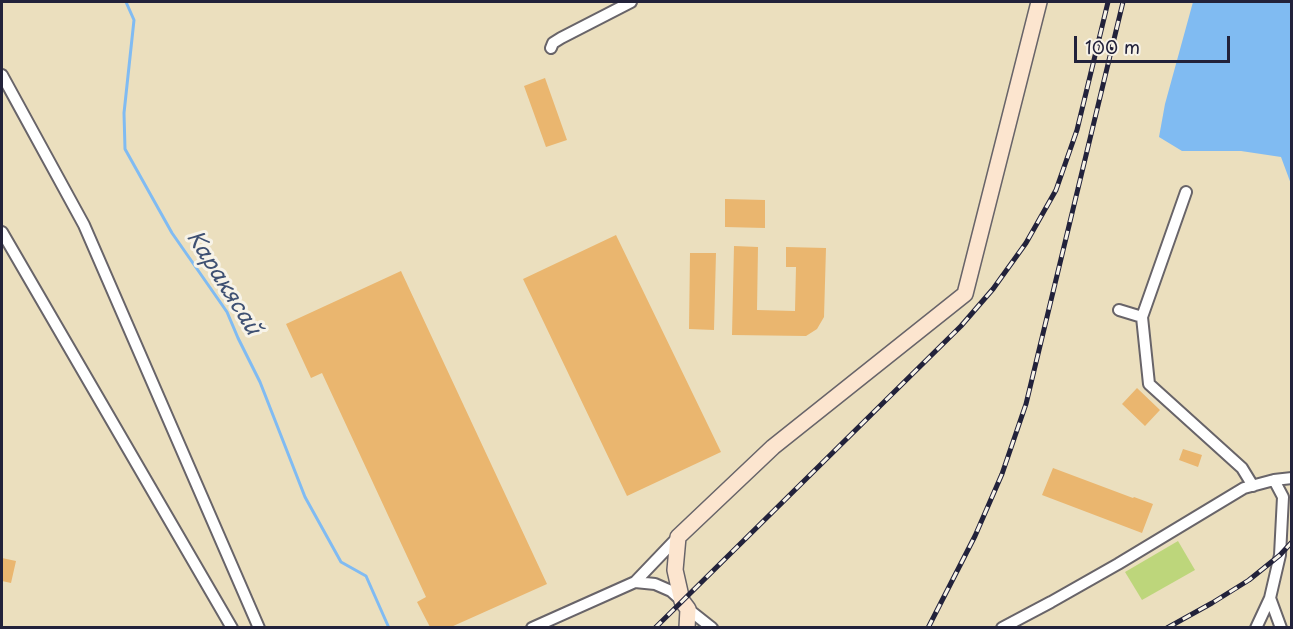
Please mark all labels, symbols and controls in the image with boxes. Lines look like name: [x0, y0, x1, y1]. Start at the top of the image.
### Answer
scale bar: [1077, 24, 1233, 62]
text: 100 m: [1085, 33, 1140, 60]
water label: Каракясай: [181, 226, 265, 340]

